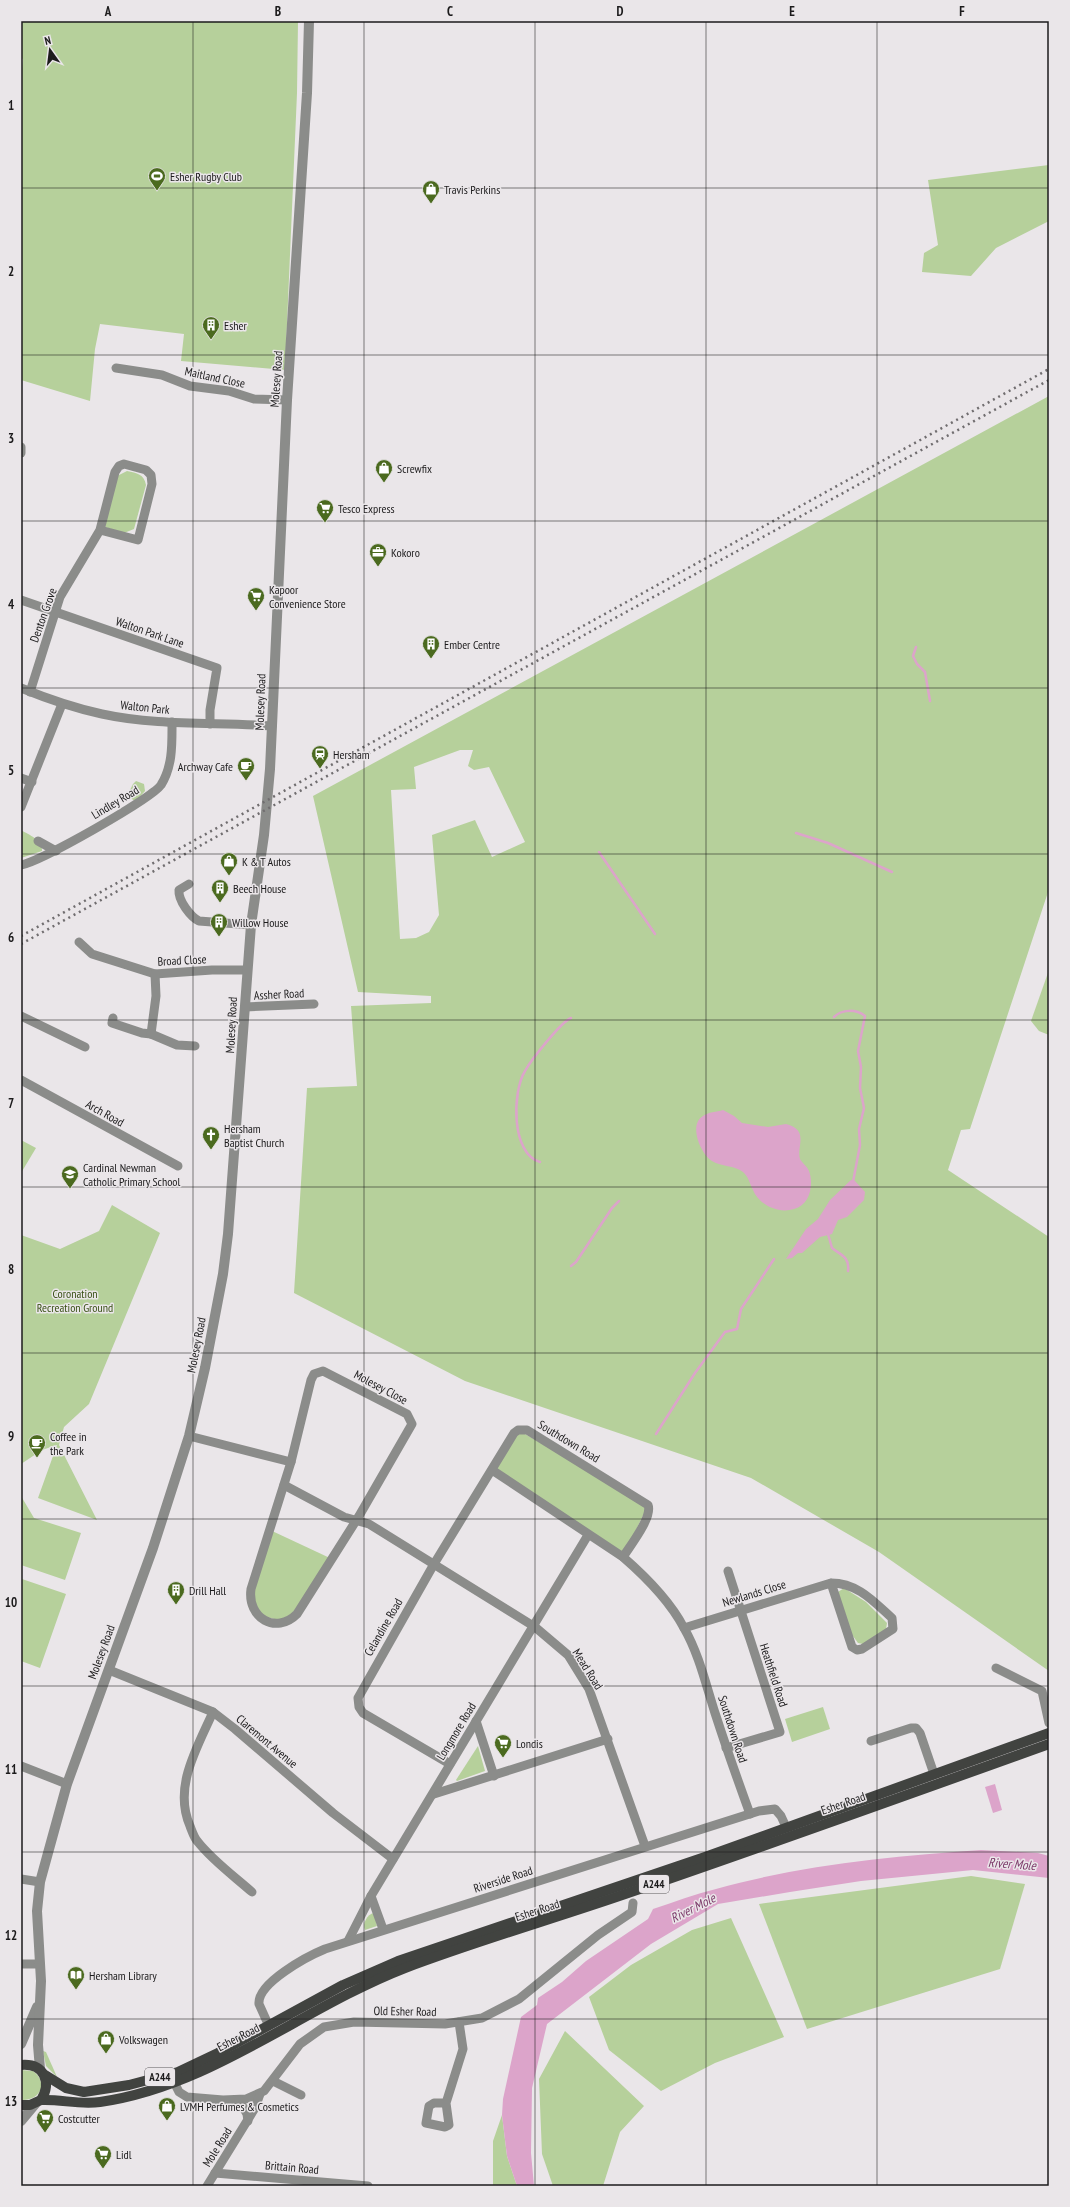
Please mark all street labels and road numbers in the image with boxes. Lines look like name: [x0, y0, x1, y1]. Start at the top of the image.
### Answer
street label: Molesey Road: [267, 350, 285, 408]
street label: Maitland Close: [183, 363, 247, 391]
street label: Denton Grove: [26, 586, 60, 644]
street label: Walton Park Lane: [114, 613, 186, 651]
street label: Molesey Road: [252, 673, 268, 731]
street label: Walton Park: [120, 697, 171, 717]
street label: Lindley Road: [89, 782, 141, 822]
street label: Broad Close: [157, 951, 207, 969]
street label: Assher Road: [253, 985, 305, 1003]
street label: Molesey Road: [222, 996, 240, 1054]
street label: Arch Road: [83, 1096, 127, 1130]
street label: Molesey Road: [183, 1316, 209, 1374]
street label: Molesey Close: [352, 1367, 410, 1407]
street label: Southdown Road: [535, 1417, 603, 1465]
street label: Newlands Close: [720, 1576, 788, 1610]
street label: Celandine Road: [360, 1596, 406, 1658]
street label: Molesey Road: [84, 1623, 118, 1681]
street label: Heathfield Road: [757, 1641, 791, 1709]
street label: Mead Road: [570, 1646, 606, 1692]
street label: Southdown Road: [715, 1694, 751, 1764]
street label: Longmore Road: [433, 1700, 479, 1762]
street label: Claremont Avenue: [233, 1711, 301, 1771]
street label: Esher Road: [819, 1788, 867, 1818]
street label: Riverside Road: [472, 1862, 534, 1896]
road number: A244: [639, 1875, 669, 1893]
street label: Esher Road: [513, 1896, 561, 1924]
street label: Old Esher Road: [373, 2003, 437, 2019]
street label: Esher Road: [214, 2020, 262, 2054]
road number: A244: [145, 2068, 175, 2086]
street label: Mole Road: [199, 2125, 235, 2169]
street label: Brittain Road: [265, 2157, 319, 2177]

